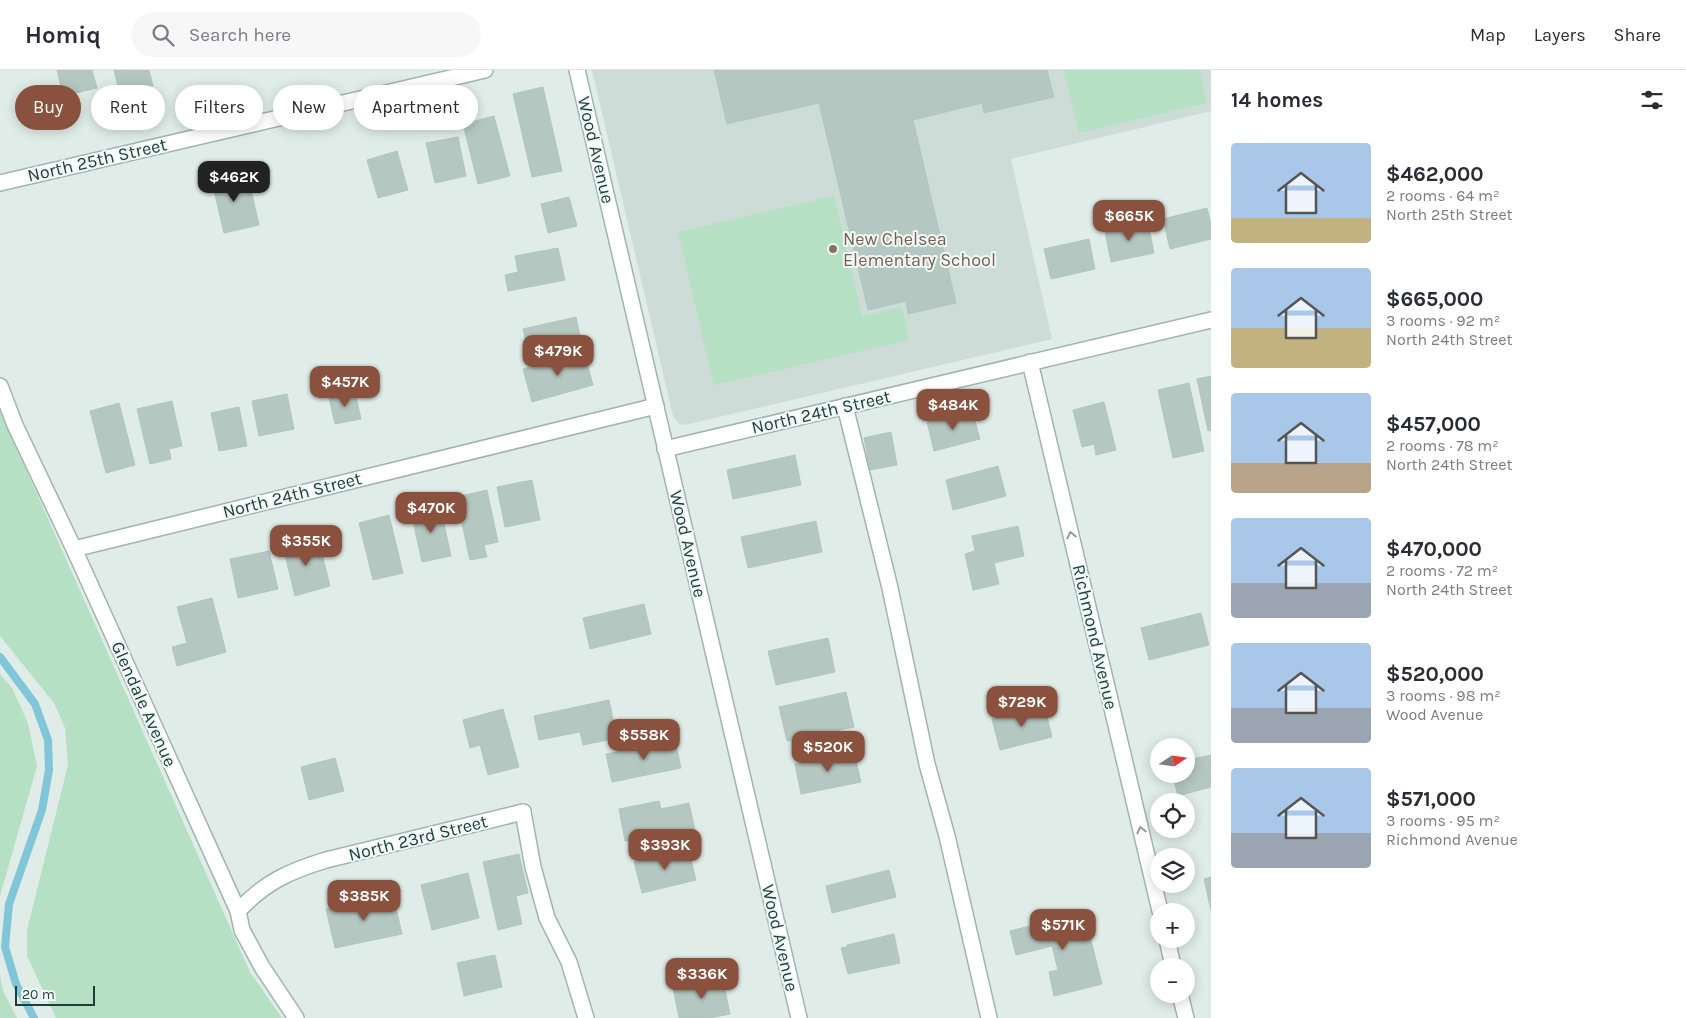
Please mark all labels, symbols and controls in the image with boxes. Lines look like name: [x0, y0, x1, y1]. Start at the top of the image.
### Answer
search box: [131, 12, 481, 57]
text: Homiq: [25, 21, 101, 49]
icon: search: [149, 21, 177, 49]
text: Search here: [189, 24, 291, 46]
text: Map: [1470, 24, 1506, 46]
text: Layers: [1534, 24, 1586, 46]
text: Share: [1614, 24, 1661, 46]
chip: Buy: [15, 85, 81, 130]
chip: Rent: [91, 85, 165, 130]
chip: Filters: [175, 85, 263, 130]
chip: New: [273, 85, 344, 130]
chip: Apartment: [354, 85, 478, 130]
icon: filters: [1638, 86, 1666, 114]
text: 14 homes: [1231, 88, 1323, 112]
street label: Wood Avenue: [573, 94, 619, 206]
street label: North 25th Street: [25, 133, 169, 187]
pin: $462K: [199, 160, 269, 203]
text: $462,000: [1386, 162, 1484, 186]
icon: home: [1271, 163, 1331, 223]
text: $462K: [209, 167, 259, 186]
text: 2 rooms · 64 m²: [1386, 186, 1499, 205]
pin: $665K: [1094, 200, 1164, 242]
text: North 25th Street: [1386, 205, 1513, 224]
text: $665K: [1104, 206, 1154, 225]
place label: New Chelsea Elementary School: [843, 228, 996, 271]
marker: New Chelsea Elementary School: [827, 243, 839, 255]
text: $665,000: [1386, 287, 1483, 311]
icon: home: [1271, 288, 1331, 348]
text: 3 rooms · 92 m²: [1386, 311, 1500, 330]
text: North 24th Street: [1386, 330, 1513, 349]
pin: $479K: [523, 334, 593, 377]
text: $479K: [534, 341, 582, 360]
pin: $457K: [310, 366, 380, 408]
text: $457K: [321, 372, 369, 391]
street label: North 24th Street: [749, 385, 893, 439]
pin: $484K: [918, 388, 988, 431]
text: $484K: [928, 395, 978, 414]
text: $457,000: [1386, 412, 1481, 436]
icon: home: [1271, 413, 1331, 473]
text: 2 rooms · 78 m²: [1386, 436, 1499, 455]
text: North 24th Street: [1386, 455, 1513, 474]
street label: North 24th Street: [220, 467, 364, 523]
street label: Wood Avenue: [665, 488, 711, 600]
pin: $470K: [396, 492, 466, 534]
text: $470K: [406, 498, 456, 517]
pin: $355K: [271, 524, 341, 567]
text: $355K: [281, 531, 331, 550]
one-way arrow: [1066, 531, 1077, 540]
text: $470,000: [1386, 537, 1482, 561]
icon: home: [1271, 538, 1331, 598]
text: 2 rooms · 72 m²: [1386, 561, 1498, 580]
street label: Richmond Avenue: [1068, 562, 1122, 712]
text: North 24th Street: [1386, 580, 1513, 599]
street label: Glendale Avenue: [106, 638, 182, 770]
text: $520,000: [1386, 662, 1484, 686]
icon: home: [1271, 663, 1331, 723]
pin: $729K: [987, 686, 1057, 728]
text: 3 rooms · 98 m²: [1386, 686, 1501, 705]
text: $729K: [998, 692, 1046, 711]
text: Wood Avenue: [1386, 705, 1483, 724]
pin: $558K: [609, 718, 679, 761]
text: $558K: [619, 725, 669, 744]
pin: $520K: [793, 730, 863, 773]
text: $520K: [803, 737, 853, 756]
north arrow: [1150, 738, 1195, 782]
map controls: [1150, 738, 1195, 1003]
text: $571,000: [1386, 787, 1476, 811]
icon: home: [1271, 788, 1331, 848]
button: locate: [1150, 793, 1195, 838]
street label: North 23rd Street: [346, 810, 490, 866]
text: 3 rooms · 95 m²: [1386, 811, 1500, 830]
one-way arrow: [1136, 825, 1147, 834]
pin: $393K: [630, 828, 700, 871]
text: Richmond Avenue: [1386, 830, 1518, 849]
text: $393K: [639, 835, 691, 854]
button: layers: [1150, 848, 1195, 893]
pin: $385K: [329, 880, 399, 922]
street label: Wood Avenue: [757, 882, 803, 994]
text: $385K: [338, 886, 390, 905]
button: +: [1150, 903, 1195, 948]
pin: $571K: [1028, 908, 1098, 951]
text: $571K: [1041, 915, 1085, 934]
pin: $336K: [667, 958, 737, 1000]
button: −: [1150, 958, 1195, 1003]
text: $336K: [676, 964, 728, 983]
scale bar: [15, 983, 95, 1006]
text: 20 m: [22, 986, 55, 1003]

